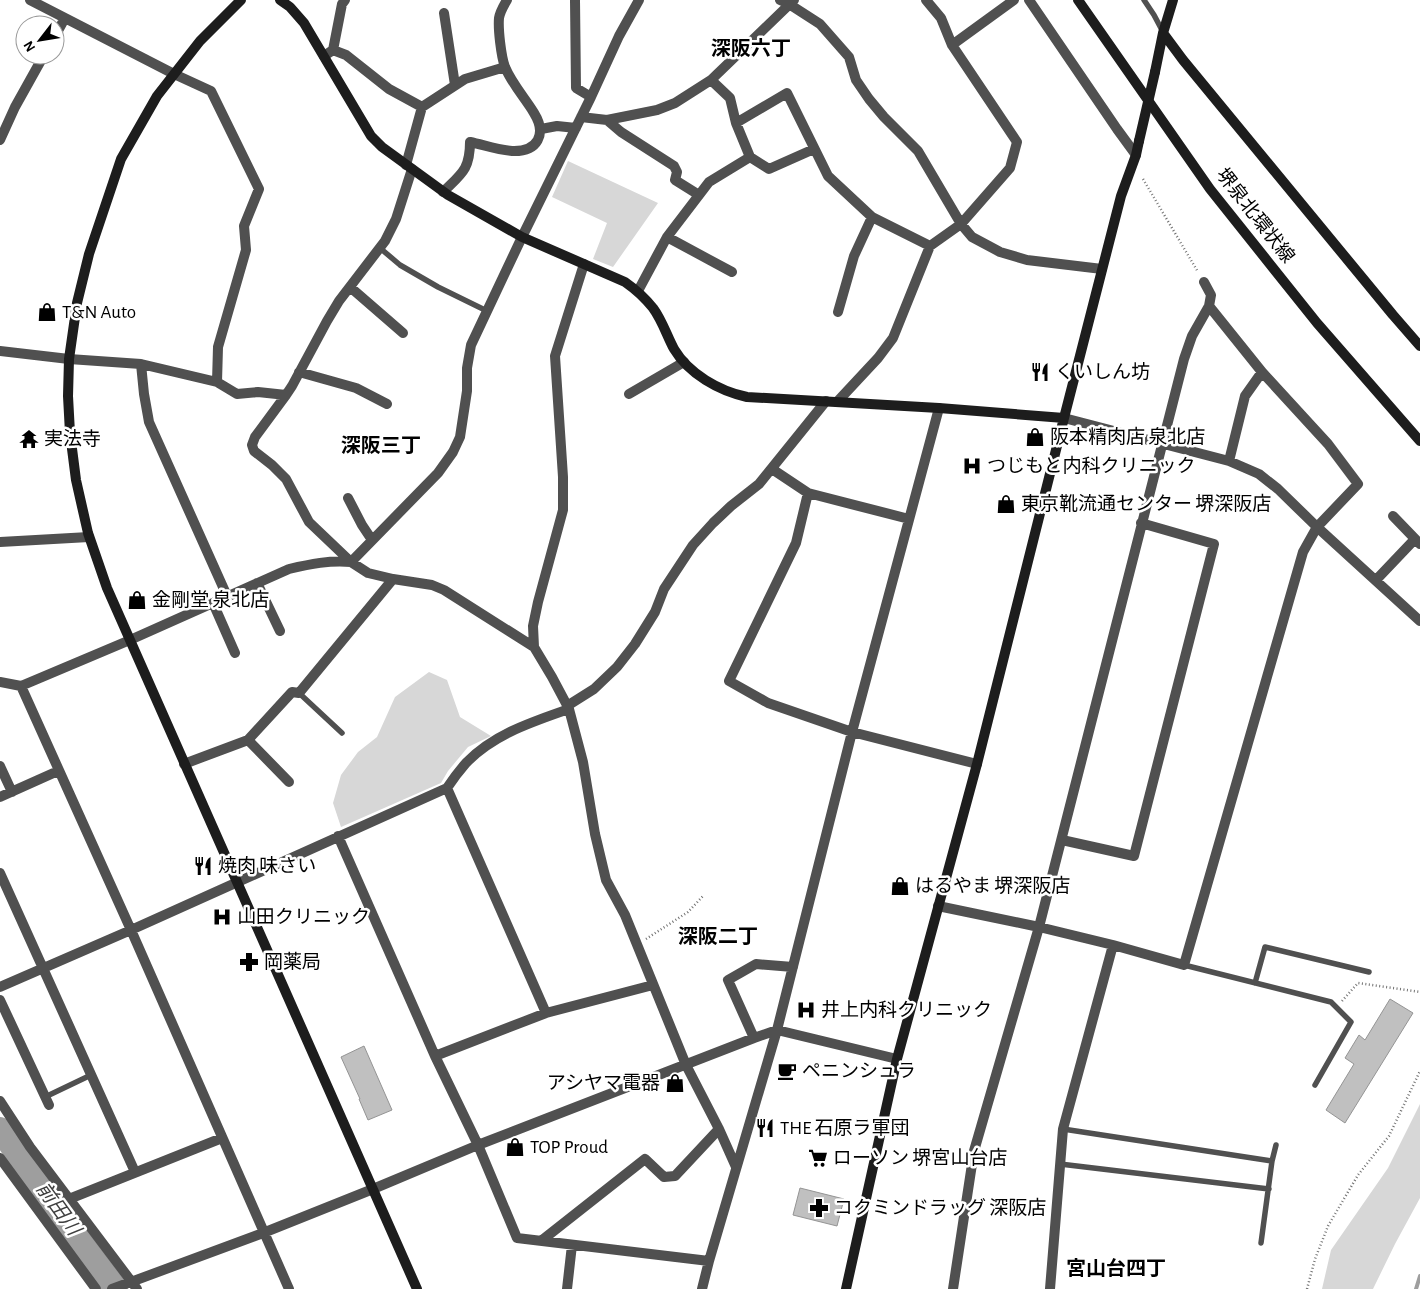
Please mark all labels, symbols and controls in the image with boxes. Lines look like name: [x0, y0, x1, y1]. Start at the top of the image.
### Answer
north arrow: [15, 15, 65, 65]
text: N: [21, 38, 38, 54]
district label: 深阪六丁: [711, 38, 791, 59]
street label: 堺泉北環状線: [1212, 165, 1298, 267]
shop icon: T&N Auto: [36, 301, 58, 323]
place label: T&N Auto: [62, 303, 136, 322]
restaurant icon: くいしん坊: [1029, 361, 1051, 383]
place label: くいしん坊: [1055, 362, 1150, 382]
shop icon: 阪本精肉店 泉北店: [1024, 426, 1046, 448]
place label: 阪本精肉店 泉北店: [1050, 426, 1205, 447]
temple icon: 実法寺: [18, 428, 40, 450]
place label: 実法寺: [44, 428, 101, 449]
district label: 深阪三丁: [341, 435, 421, 456]
hospital icon: つじもと内科クリニック: [961, 455, 983, 477]
place label: つじもと内科クリニック: [987, 455, 1196, 476]
shop icon: 東京靴流通センター 堺深阪店: [995, 493, 1017, 515]
place label: 東京靴流通センター 堺深阪店: [1021, 493, 1271, 514]
shop icon: 金剛堂 泉北店: [126, 589, 148, 611]
place label: 金剛堂 泉北店: [152, 589, 269, 610]
restaurant icon: 焼肉 味さい: [192, 855, 214, 877]
place label: 焼肉 味さい: [218, 856, 316, 876]
shop icon: はるやま 堺深阪店: [889, 875, 911, 897]
place label: はるやま 堺深阪店: [915, 875, 1070, 896]
hospital icon: 山田クリニック: [211, 906, 233, 928]
place label: 山田クリニック: [237, 907, 370, 927]
district label: 深阪二丁: [678, 926, 758, 947]
pharmacy icon: 岡薬局: [238, 951, 260, 973]
place label: 岡薬局: [264, 951, 321, 972]
hospital icon: 井上内科クリニック: [795, 999, 817, 1021]
place label: 井上内科クリニック: [821, 999, 992, 1020]
cafe icon: ペニンシュラ: [776, 1060, 798, 1082]
place label: ペニンシュラ: [802, 1062, 916, 1081]
shop icon: アシヤマ電器: [664, 1072, 686, 1094]
place label: アシヤマ電器: [547, 1073, 660, 1093]
restaurant icon: THE 石原ラ軍団: [754, 1117, 776, 1139]
place label: THE 石原ラ軍団: [780, 1118, 910, 1138]
shop icon: TOP Proud: [504, 1136, 526, 1158]
place label: TOP Proud: [530, 1138, 608, 1157]
supermarket icon: ローソン 堺宮山台店: [807, 1147, 829, 1169]
place label: ローソン 堺宮山台店: [833, 1147, 1007, 1168]
water label: 前田川: [32, 1178, 86, 1241]
pharmacy icon: コクミンドラッグ 深阪店: [808, 1197, 830, 1219]
place label: コクミンドラッグ 深阪店: [834, 1197, 1046, 1218]
district label: 宮山台四丁: [1066, 1258, 1166, 1279]

